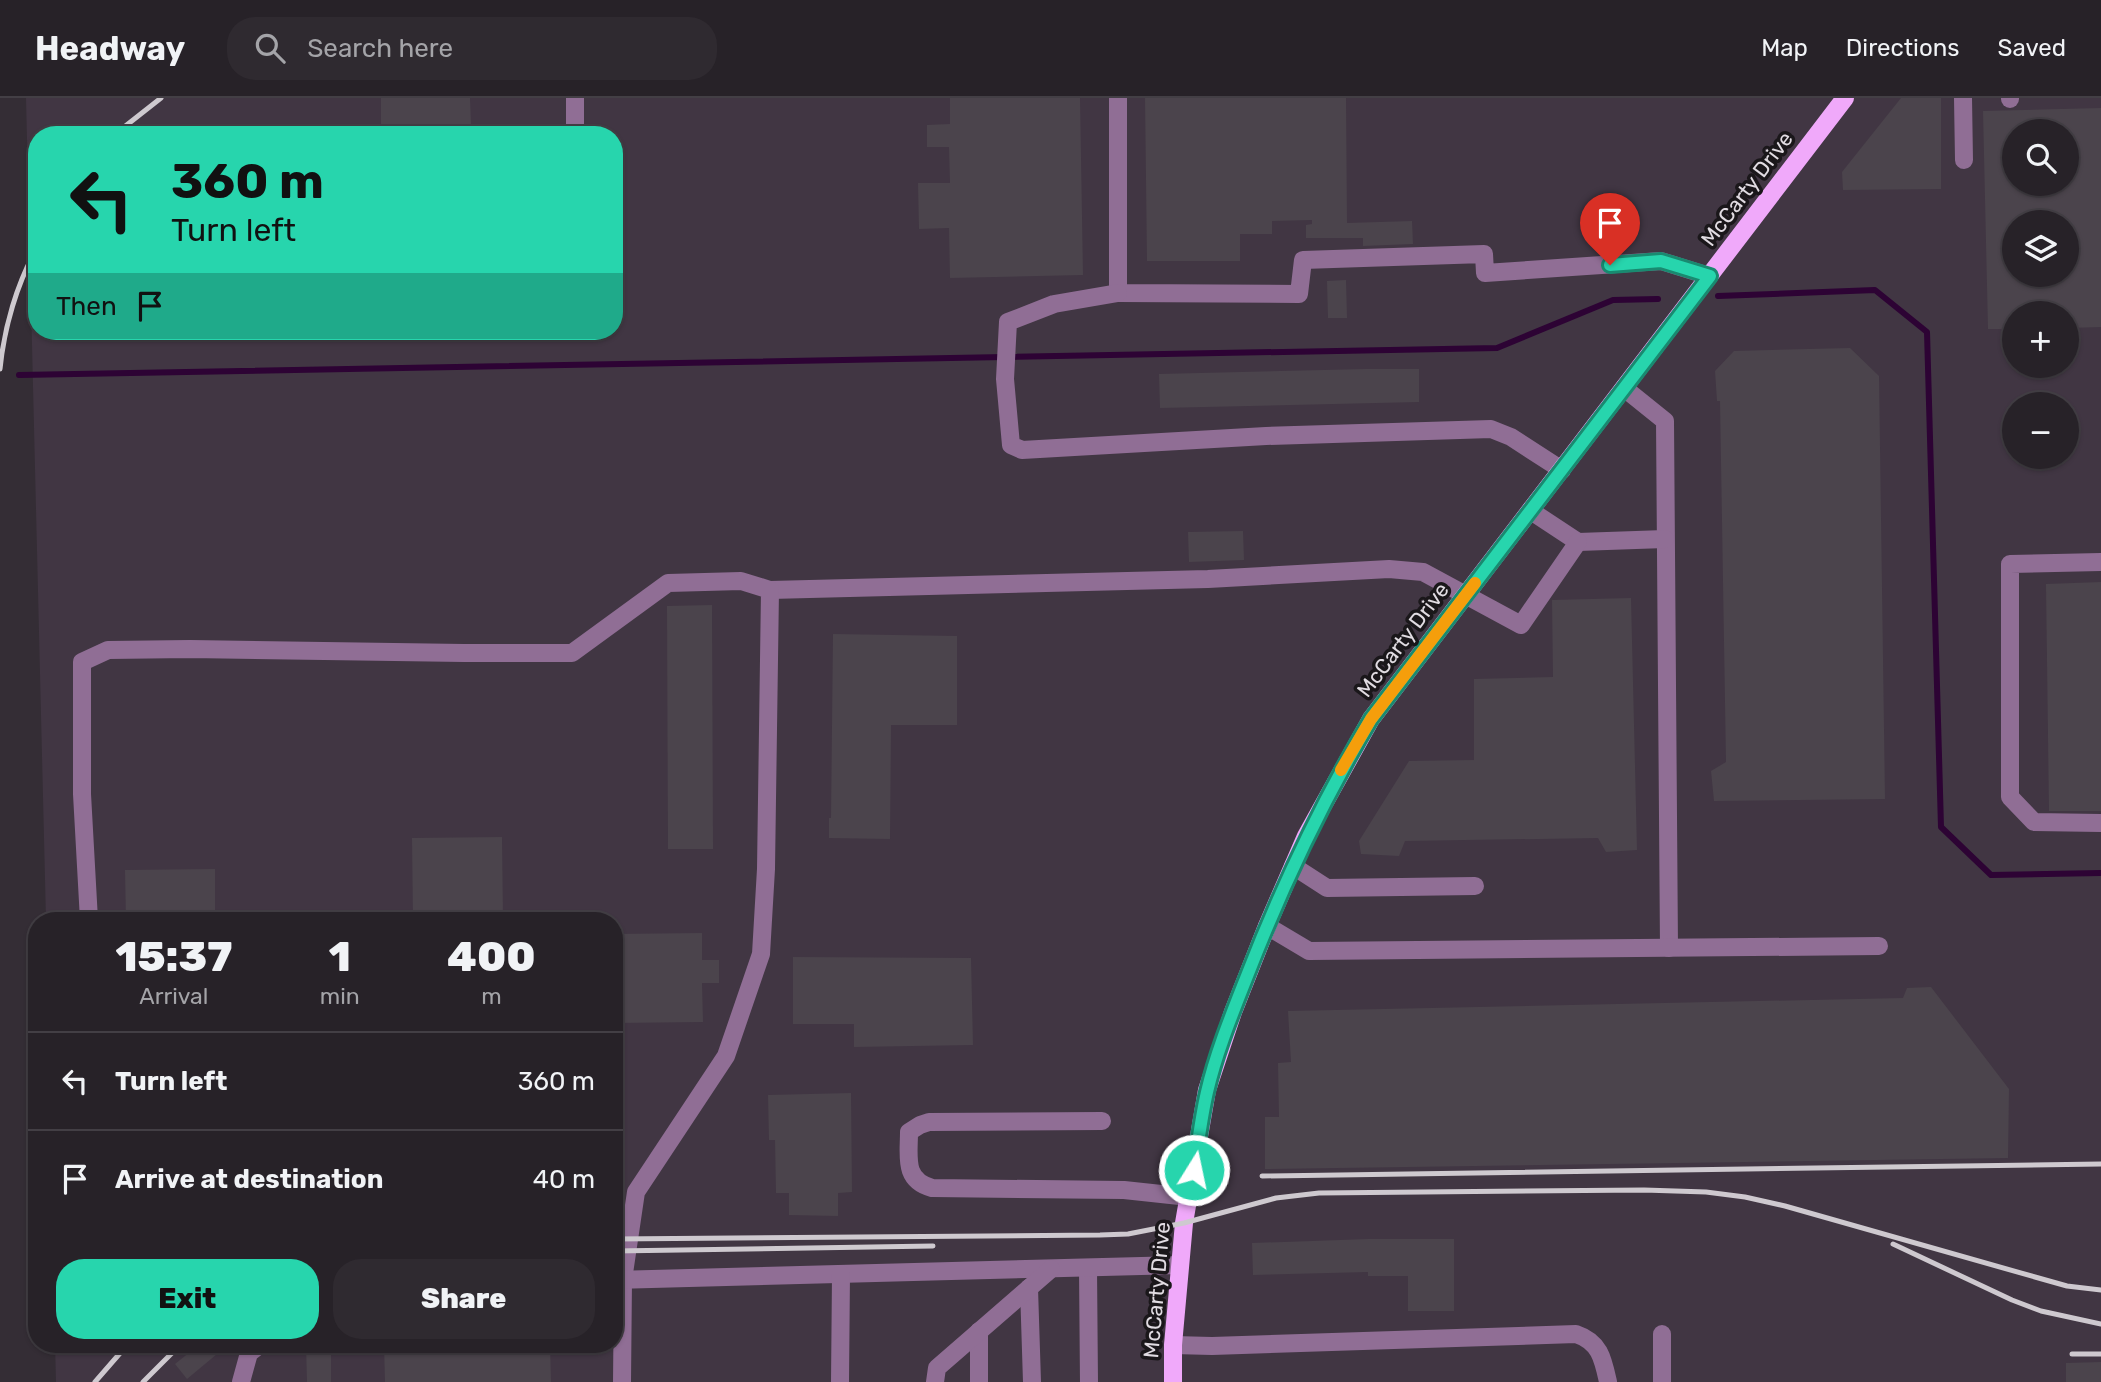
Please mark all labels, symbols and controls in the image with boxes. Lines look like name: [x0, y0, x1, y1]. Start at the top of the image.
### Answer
search box: [227, 17, 717, 80]
text: Headway: [35, 29, 185, 68]
icon: search: [251, 29, 289, 67]
text: Search here: [307, 33, 453, 64]
text: Map: [1761, 34, 1808, 62]
text: Directions: [1846, 34, 1959, 62]
text: Saved: [1997, 34, 2066, 62]
map controls: [2002, 119, 2079, 469]
button: search: [2002, 119, 2079, 196]
street label: McCarty Drive: [1695, 127, 1798, 251]
text: 360 m: [171, 152, 324, 210]
icon: left: [56, 154, 147, 245]
pin: [1580, 193, 1640, 265]
icon: arrive: [1591, 204, 1629, 242]
button: layers: [2002, 210, 2079, 287]
text: Turn left: [171, 211, 296, 249]
icon: arrive: [131, 287, 169, 325]
text: Then: [56, 291, 117, 322]
button: +: [2002, 301, 2079, 378]
button: −: [2002, 392, 2079, 469]
street label: McCarty Drive: [1351, 578, 1454, 702]
text: 15:37: [115, 932, 232, 982]
text: 1: [329, 932, 351, 982]
text: 400: [447, 932, 536, 982]
text: Arrival: [139, 982, 208, 1010]
text: min: [320, 982, 360, 1010]
text: m: [481, 982, 502, 1010]
icon: left: [56, 1062, 94, 1100]
text: Turn left: [115, 1066, 227, 1097]
text: 360 m: [518, 1066, 595, 1097]
position arrow: [1157, 1133, 1231, 1207]
icon: arrive: [56, 1160, 94, 1198]
text: Arrive at destination: [115, 1164, 383, 1195]
text: 40 m: [533, 1164, 595, 1195]
street label: McCarty Drive: [1138, 1221, 1175, 1359]
button: Exit: [56, 1259, 319, 1339]
button: Share: [333, 1259, 595, 1339]

